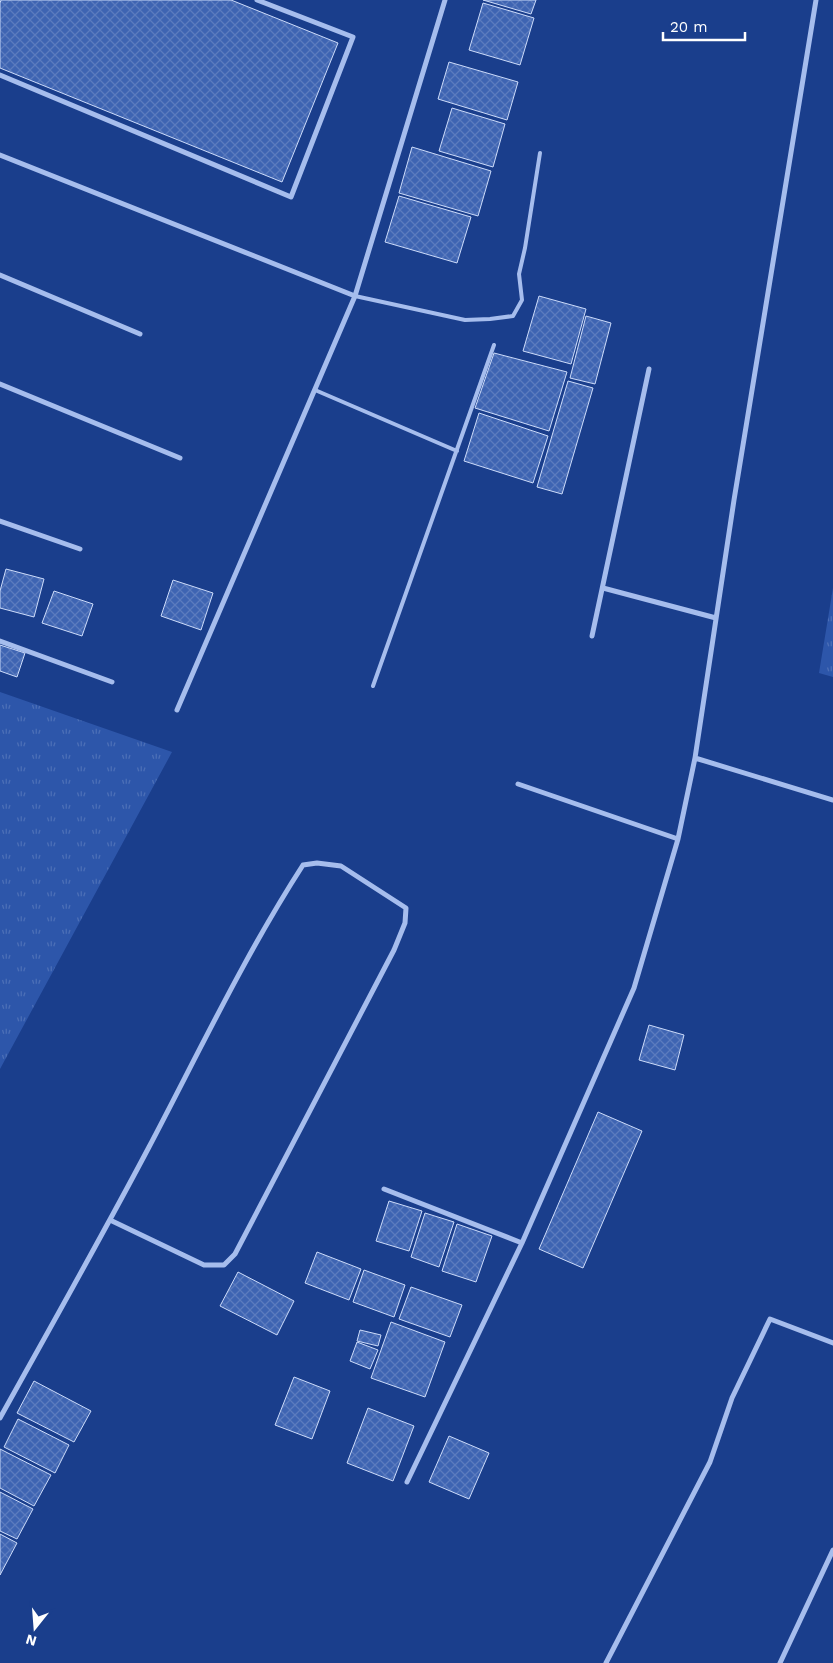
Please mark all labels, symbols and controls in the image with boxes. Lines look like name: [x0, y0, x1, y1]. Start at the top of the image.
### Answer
scale bar: [663, 10, 746, 42]
text: 20 m: [670, 18, 708, 36]
north arrow: [10, 1603, 60, 1653]
text: N: [24, 1631, 38, 1650]

